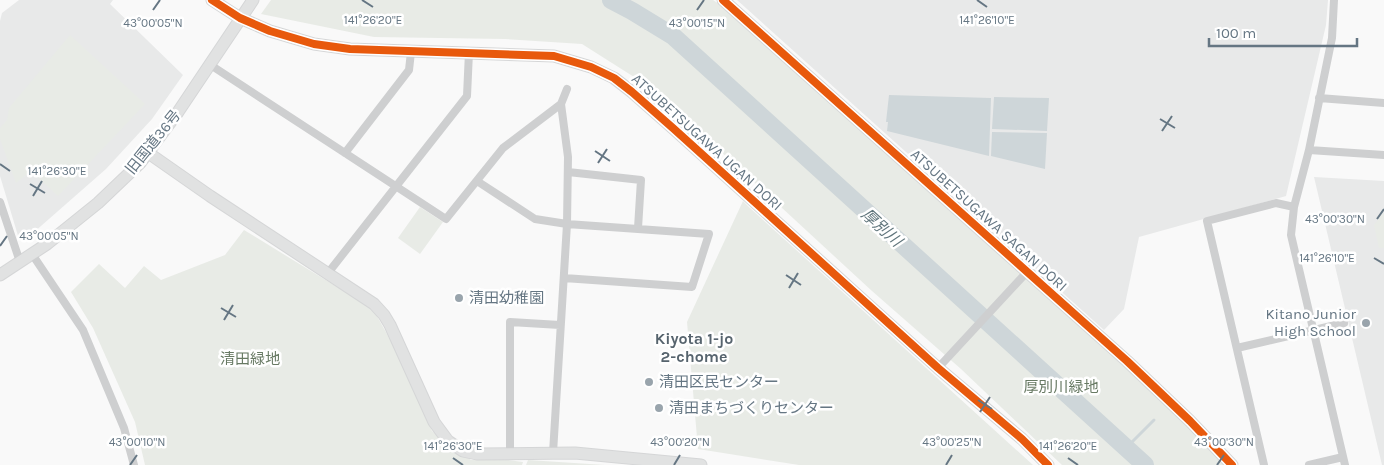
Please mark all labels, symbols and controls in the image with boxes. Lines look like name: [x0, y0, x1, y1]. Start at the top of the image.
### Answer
text: 141°26'20"E: [344, 13, 402, 27]
text: 141°26'10"E: [959, 13, 1015, 27]
scale bar: [1209, 15, 1356, 47]
text: 43°00'05"N: [123, 16, 183, 30]
text: 43°00'15"N: [669, 16, 725, 30]
text: 100 m: [1216, 24, 1256, 42]
street label: ATSUBETSUGAWA UGAN DORI: [628, 70, 786, 214]
street label: 旧国道36号: [122, 106, 184, 178]
street label: ATSUBETSUGAWA SAGAN DORI: [907, 145, 1071, 295]
text: 141°26'30"E: [28, 164, 86, 178]
water label: 厚別川: [857, 204, 907, 252]
text: 43°00'30"N: [1305, 212, 1365, 226]
text: 43°00'05"N: [19, 229, 79, 243]
text: 141°26'10"E: [1299, 251, 1355, 265]
place label: 清田幼稚園: [469, 289, 544, 307]
marker: 清田幼稚園: [453, 292, 465, 304]
place label: Kitano Junior High School: [1265, 305, 1357, 340]
marker: Kitano Junior High School: [1360, 317, 1372, 329]
district label: Kiyota 1-jo 2-chome: [655, 329, 733, 366]
park label: 清田緑地: [220, 350, 280, 368]
place label: 清田区民センター: [659, 373, 779, 391]
marker: 清田区民センター: [643, 376, 655, 388]
park label: 厚別川緑地: [1023, 378, 1099, 396]
place label: 清田まちづくりセンター: [669, 399, 834, 417]
marker: 清田まちづくりセンター: [653, 402, 665, 414]
text: 43°00'10"N: [109, 435, 165, 449]
text: 43°00'20"N: [650, 435, 710, 449]
text: 43°00'25"N: [922, 435, 982, 449]
text: 43°00'30"N: [1194, 435, 1254, 449]
text: 141°26'30"E: [424, 439, 482, 453]
text: 141°26'20"E: [1039, 439, 1097, 453]

